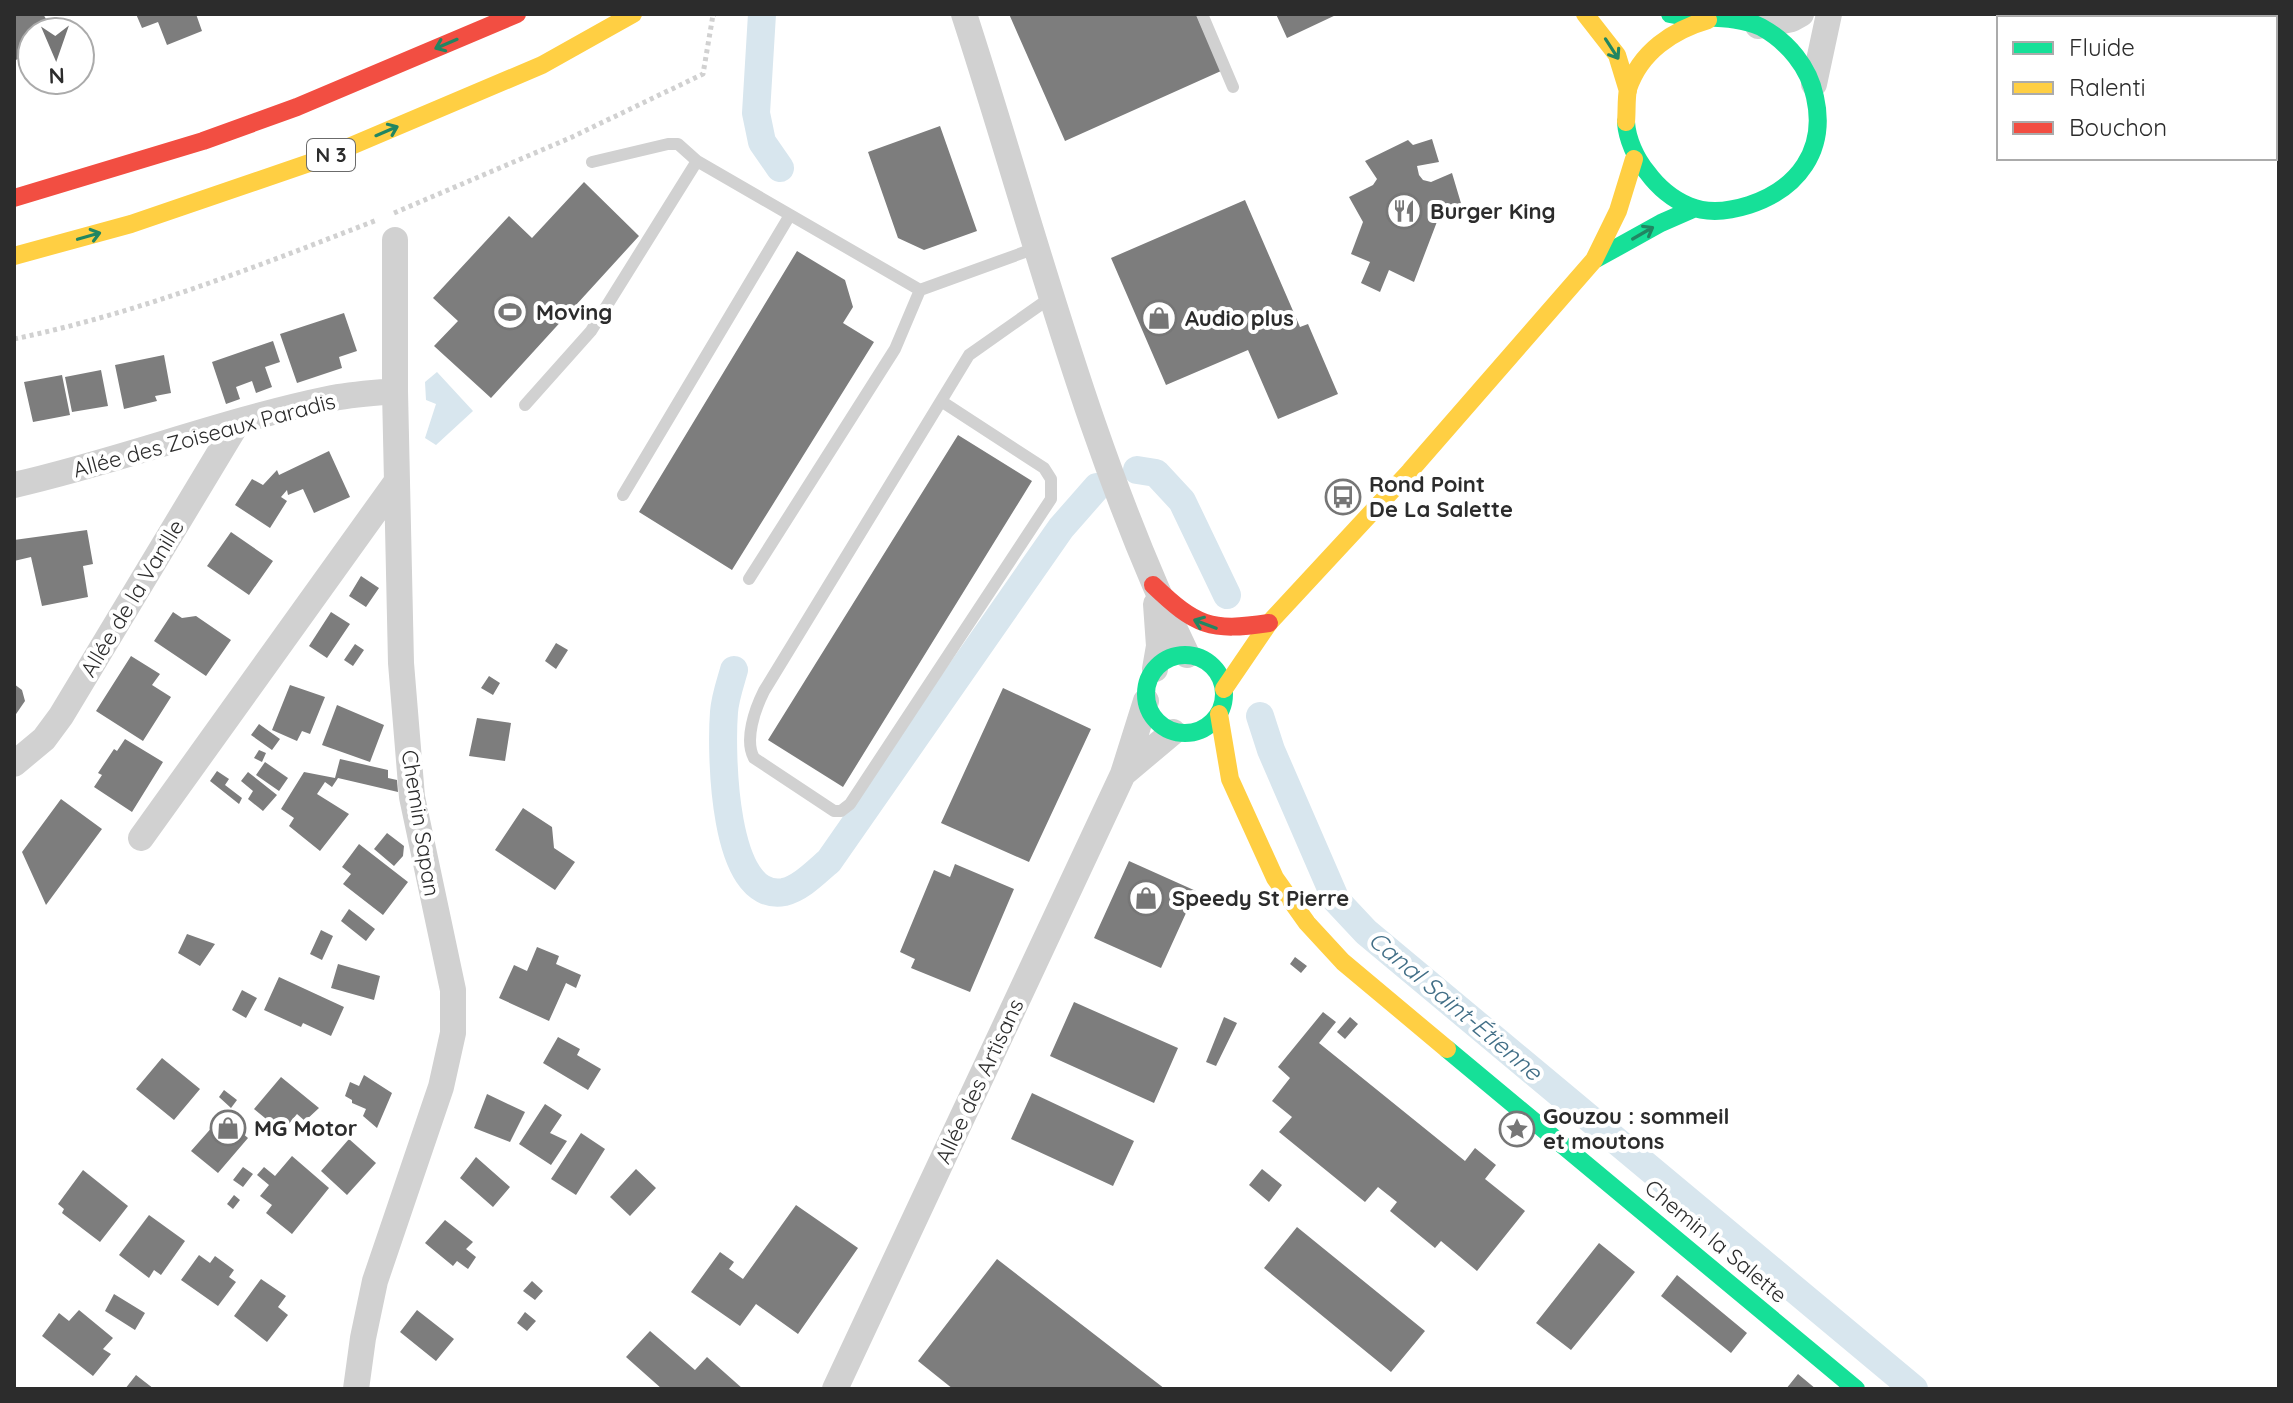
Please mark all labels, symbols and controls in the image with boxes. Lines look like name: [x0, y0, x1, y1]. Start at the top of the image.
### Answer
north arrow: [16, 16, 96, 96]
legend: [1997, 16, 2277, 160]
text: Fluide: [2069, 32, 2135, 62]
one-way arrow: [434, 38, 459, 53]
one-way arrow: [1603, 38, 1620, 60]
text: N: [48, 62, 65, 90]
text: Ralenti: [2069, 72, 2146, 102]
text: Bouchon: [2069, 112, 2167, 142]
one-way arrow: [374, 122, 399, 137]
road number: N 3: [307, 139, 355, 171]
restaurant icon: Burger King: [1385, 192, 1423, 230]
place label: Burger King: [1430, 197, 1556, 225]
one-way arrow: [1631, 225, 1654, 241]
one-way arrow: [76, 227, 102, 242]
sports icon: Moving: [491, 293, 529, 331]
place label: Moving: [536, 298, 612, 326]
shop icon: Audio plus: [1140, 299, 1178, 337]
place label: Audio plus: [1185, 304, 1294, 332]
street label: Allée des Zoiseaux Paradis: [70, 386, 338, 484]
place label: Rond Point De La Salette: [1369, 470, 1513, 523]
bus stop icon: Rond Point De La Salette: [1324, 478, 1362, 516]
street label: Allée de la Vanille: [74, 514, 190, 682]
one-way arrow: [1193, 616, 1218, 630]
street label: Chemin Sapan: [396, 748, 446, 898]
shop icon: Speedy St Pierre: [1127, 879, 1165, 917]
place label: Speedy St Pierre: [1172, 884, 1349, 912]
water label: Canal Saint-Étienne: [1363, 924, 1550, 1087]
street label: Allée des Artisans: [929, 994, 1029, 1168]
place label: Gouzou : sommeil et moutons: [1543, 1102, 1729, 1155]
shop icon: MG Motor: [209, 1109, 247, 1147]
place icon: Gouzou : sommeil et moutons: [1498, 1110, 1536, 1148]
place label: MG Motor: [254, 1114, 358, 1142]
street label: Chemin la Salette: [1639, 1173, 1793, 1309]

